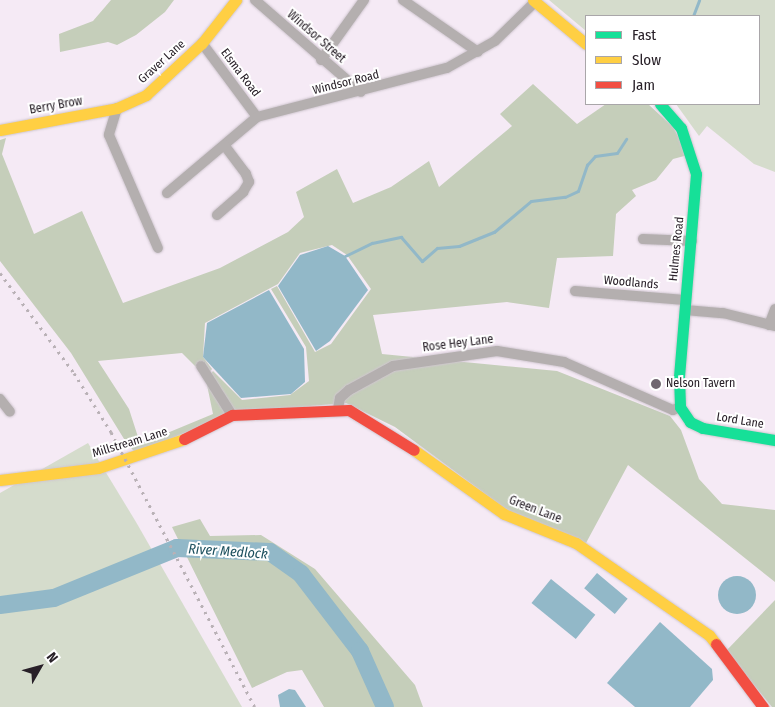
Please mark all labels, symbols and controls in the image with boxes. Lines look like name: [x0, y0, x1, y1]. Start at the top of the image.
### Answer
street label: Windsor Street: [284, 8, 348, 66]
legend: [585, 15, 760, 105]
text: Fast: [632, 26, 656, 44]
street label: Graver Lane: [136, 37, 188, 87]
street label: Elsma Road: [217, 46, 263, 100]
text: Slow: [632, 51, 661, 69]
street label: Windsor Road: [311, 68, 381, 98]
text: Jam: [632, 76, 655, 94]
street label: Berry Brow: [28, 94, 84, 118]
street label: Hulmes Road: [666, 216, 688, 282]
street label: Woodlands: [603, 273, 659, 293]
street label: Rose Hey Lane: [422, 333, 494, 355]
place label: Nelson Tavern: [666, 377, 735, 391]
marker: Nelson Tavern: [650, 378, 662, 390]
street label: Lord Lane: [715, 410, 765, 432]
street label: Millstream Lane: [91, 425, 169, 461]
street label: Green Lane: [507, 493, 563, 527]
water label: River Medlock: [188, 541, 268, 563]
north arrow: [15, 642, 65, 692]
text: N: [43, 649, 61, 666]

